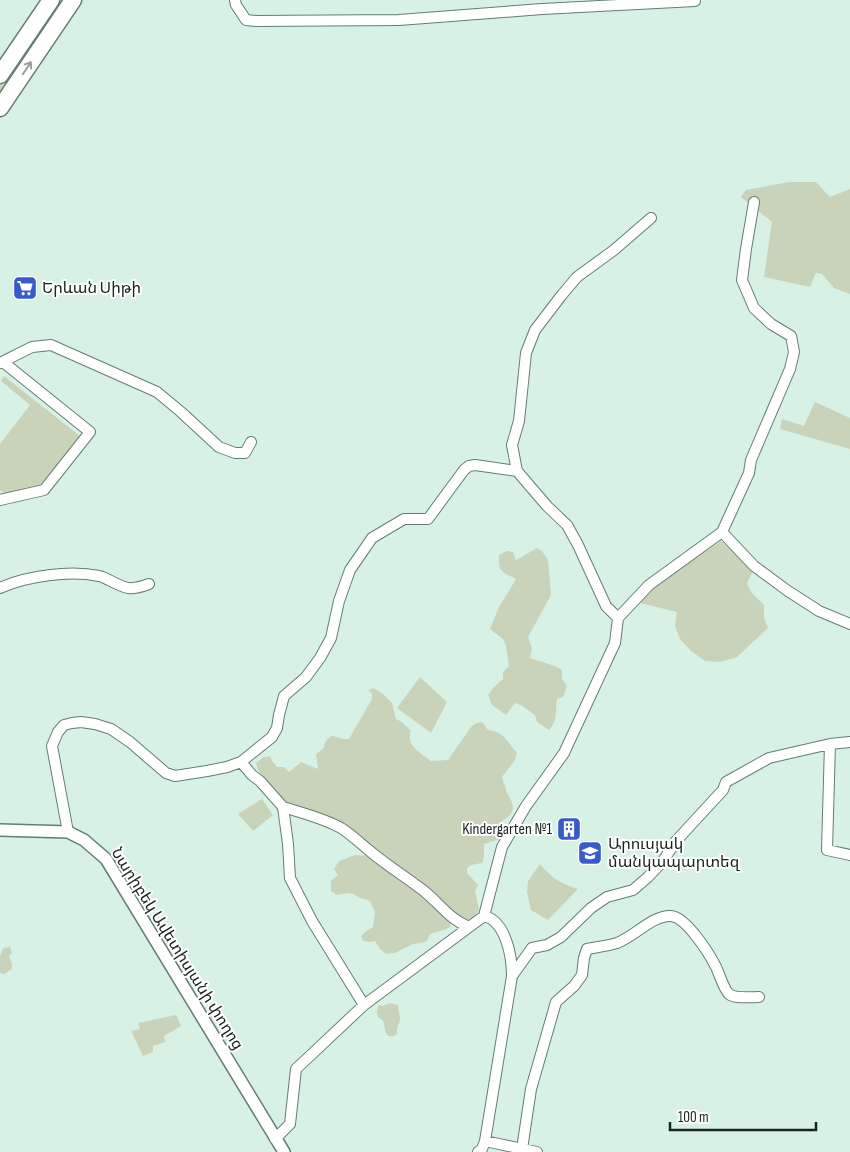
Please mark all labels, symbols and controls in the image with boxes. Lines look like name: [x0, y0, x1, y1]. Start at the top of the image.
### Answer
one-way arrow: [22, 61, 32, 75]
supermarket icon: Երևան Սիթի: [12, 275, 38, 301]
place label: Երևան Սիթի: [42, 279, 141, 298]
building icon: Kindergarten №1: [556, 816, 582, 842]
place label: Kindergarten №1: [462, 820, 552, 839]
place label: Արուսյակ մանկապարտեզ: [608, 835, 741, 872]
school or university icon: Արուսյակ մանկապարտեզ: [577, 840, 603, 866]
street label: Նարիբեկ Ավետիսյանի փողոց: [107, 844, 247, 1054]
scale bar: [670, 1100, 816, 1132]
text: 100 m: [678, 1108, 709, 1127]

